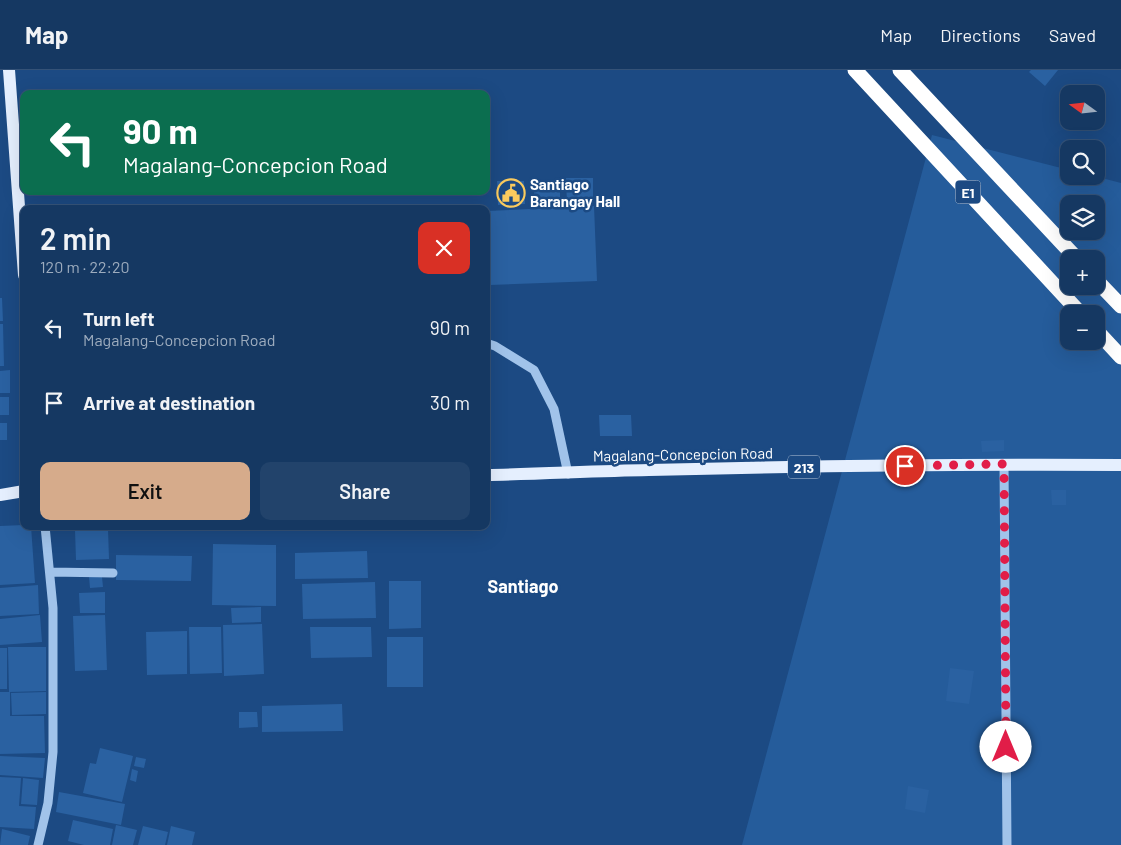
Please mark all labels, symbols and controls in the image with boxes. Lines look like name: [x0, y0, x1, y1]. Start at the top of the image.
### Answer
text: Map: [25, 20, 68, 49]
text: Map: [880, 24, 912, 46]
text: Directions: [940, 24, 1021, 46]
text: Saved: [1049, 24, 1096, 46]
north arrow: [1060, 85, 1105, 130]
map controls: [1060, 85, 1105, 350]
text: 90 m: [123, 109, 198, 151]
icon: left: [40, 110, 105, 175]
button: search: [1060, 140, 1105, 185]
text: Magalang-Concepcion Road: [123, 151, 388, 177]
place label: Santiago Barangay Hall: [530, 175, 620, 210]
public building icon: Santiago Barangay Hall: [496, 178, 526, 208]
road number: E1: [956, 180, 980, 204]
button: layers: [1060, 195, 1105, 240]
text: 2 min: [40, 220, 111, 256]
button: close: [418, 222, 470, 274]
button: +: [1060, 250, 1105, 295]
text: 120 m · 22:20: [40, 257, 130, 276]
button: −: [1060, 305, 1105, 350]
text: Turn left: [83, 307, 154, 330]
icon: left: [40, 314, 68, 342]
text: 90 m: [430, 316, 470, 339]
text: Magalang-Concepcion Road: [83, 330, 275, 349]
icon: arrive: [40, 389, 68, 417]
text: Arrive at destination: [83, 391, 255, 414]
text: 30 m: [430, 391, 470, 414]
street label: Magalang-Concepcion Road: [593, 443, 773, 465]
pin: [884, 445, 926, 487]
icon: arrive: [891, 452, 919, 480]
road number: 213: [788, 456, 820, 478]
button: Exit: [40, 462, 250, 520]
button: Share: [260, 462, 470, 520]
district label: Santiago: [488, 575, 558, 597]
position arrow: [979, 720, 1031, 772]

